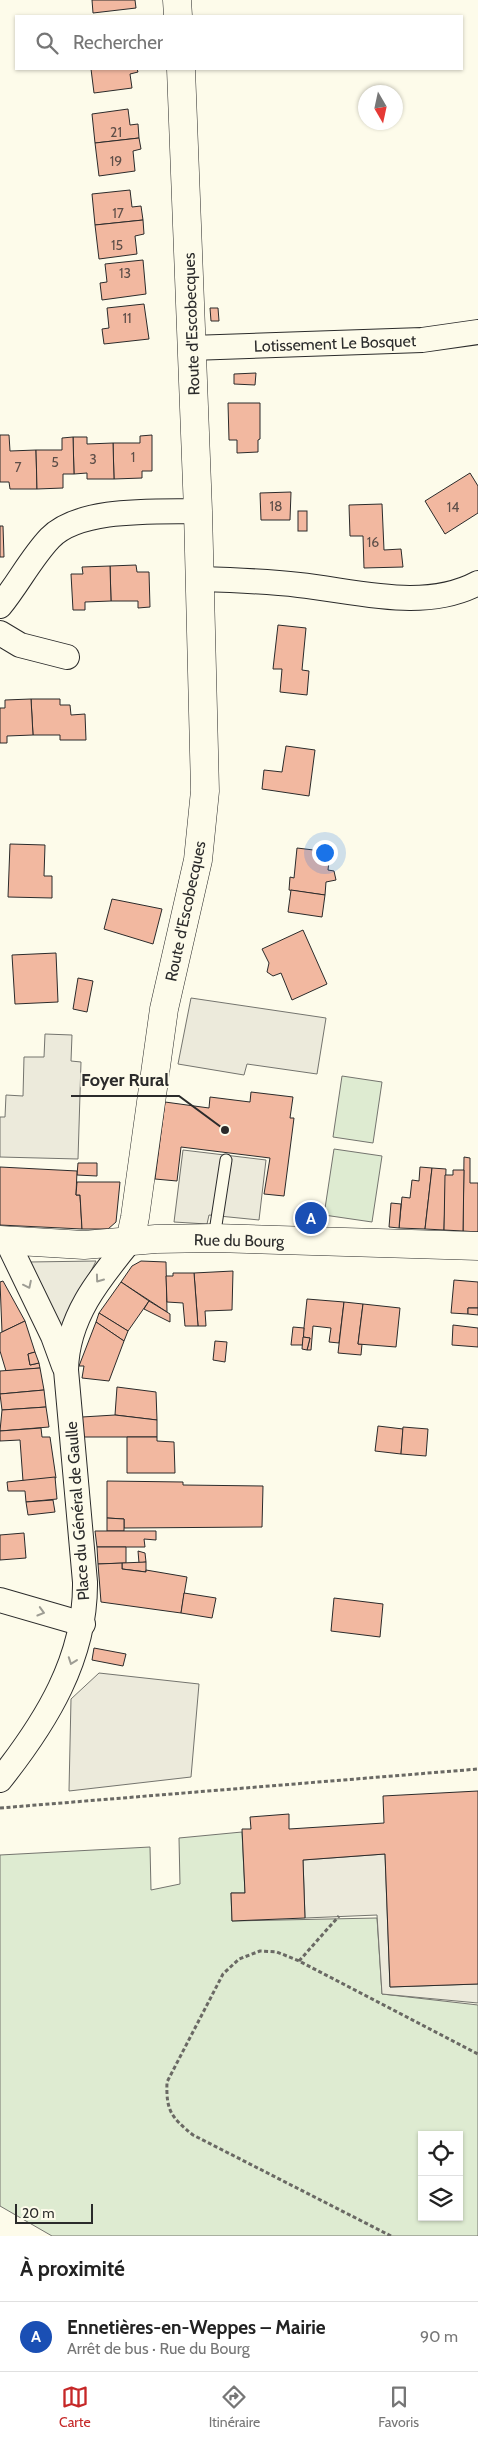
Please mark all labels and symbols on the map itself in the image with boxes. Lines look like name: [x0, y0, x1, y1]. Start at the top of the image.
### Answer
north arrow: [358, 85, 403, 130]
house number: 21: [110, 123, 122, 141]
house number: 19: [110, 152, 122, 170]
house number: 17: [112, 204, 124, 222]
house number: 15: [111, 236, 123, 254]
street label: Route d'Escobecques: [179, 252, 203, 396]
house number: 13: [119, 264, 131, 282]
house number: 11: [122, 309, 132, 327]
street label: Lotissement Le Bosquet: [254, 331, 417, 356]
house number: 1: [131, 448, 135, 466]
house number: 3: [89, 450, 97, 468]
house number: 5: [51, 453, 59, 471]
house number: 7: [14, 458, 22, 476]
house number: 18: [269, 497, 283, 515]
house number: 14: [447, 498, 459, 516]
house number: 16: [367, 533, 379, 551]
street label: Route d'Escobecques: [161, 839, 210, 983]
your location: [312, 840, 338, 866]
callout: Foyer Rural: [71, 1063, 179, 1096]
text: Foyer Rural: [81, 1069, 169, 1091]
pin: A: [295, 1199, 327, 1237]
street label: Rue du Bourg: [194, 1230, 285, 1251]
one-way arrow: [96, 1274, 106, 1283]
one-way arrow: [22, 1280, 32, 1289]
street label: Place du Général de Gaulle: [62, 1421, 93, 1601]
one-way arrow: [37, 1606, 46, 1617]
one-way arrow: [68, 1657, 78, 1665]
scale bar: [15, 2201, 92, 2224]

